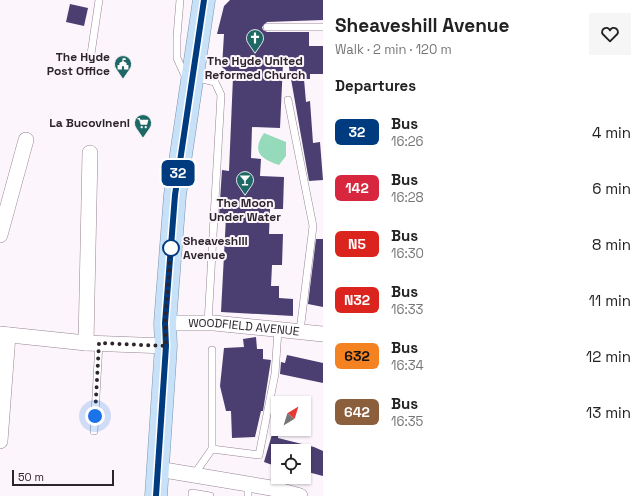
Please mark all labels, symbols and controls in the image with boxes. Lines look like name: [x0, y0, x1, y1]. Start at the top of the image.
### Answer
text: Sheaveshill Avenue: [335, 13, 509, 38]
button: heart: [589, 13, 631, 55]
church icon: The Hyde United Reformed Church: [245, 28, 265, 53]
text: Walk · 2 min · 120 m: [335, 41, 452, 58]
place label: The Hyde Post Office: [47, 49, 110, 79]
place label: The Hyde United Reformed Church: [205, 53, 305, 83]
public building icon: The Hyde Post Office: [113, 54, 133, 79]
text: Departures: [335, 76, 416, 95]
supermarket icon: La Bucovineni: [133, 113, 153, 138]
text: Bus: [391, 114, 418, 133]
place label: La Bucovineni: [49, 115, 130, 131]
text: 32: [349, 123, 365, 141]
text: 4 min: [592, 123, 631, 142]
text: 16:26: [391, 133, 423, 150]
line badge: 32: [160, 160, 196, 186]
text: 32: [170, 164, 186, 182]
bar icon: The Moon Under Water: [235, 170, 255, 195]
text: Bus: [391, 170, 418, 189]
text: 142: [345, 179, 369, 197]
text: 6 min: [592, 179, 631, 198]
text: 16:28: [391, 189, 424, 206]
place label: The Moon Under Water: [209, 195, 281, 225]
text: Bus: [391, 226, 418, 245]
place label: Sheaveshill Avenue: [183, 233, 248, 263]
text: N5: [348, 235, 366, 253]
text: 8 min: [592, 235, 631, 254]
marker: Sheaveshill Avenue: [162, 239, 180, 257]
text: 16:30: [391, 245, 424, 262]
text: Bus: [391, 282, 418, 301]
text: N32: [344, 291, 370, 309]
text: 11 min: [589, 291, 631, 310]
text: 16:33: [391, 301, 423, 318]
street label: WOODFIELD AVENUE: [188, 315, 300, 340]
text: Bus: [391, 338, 418, 357]
text: 632: [344, 347, 370, 365]
text: 12 min: [586, 347, 631, 366]
text: 16:34: [391, 357, 424, 374]
text: Bus: [391, 394, 418, 413]
north arrow: [271, 396, 311, 436]
map controls: [271, 396, 311, 484]
text: 642: [344, 403, 370, 421]
text: 13 min: [586, 403, 631, 422]
your location: [85, 406, 105, 426]
text: 16:35: [391, 413, 423, 430]
button: locate: [271, 444, 311, 484]
scale bar: [12, 468, 114, 487]
text: 50 m: [18, 470, 44, 484]

